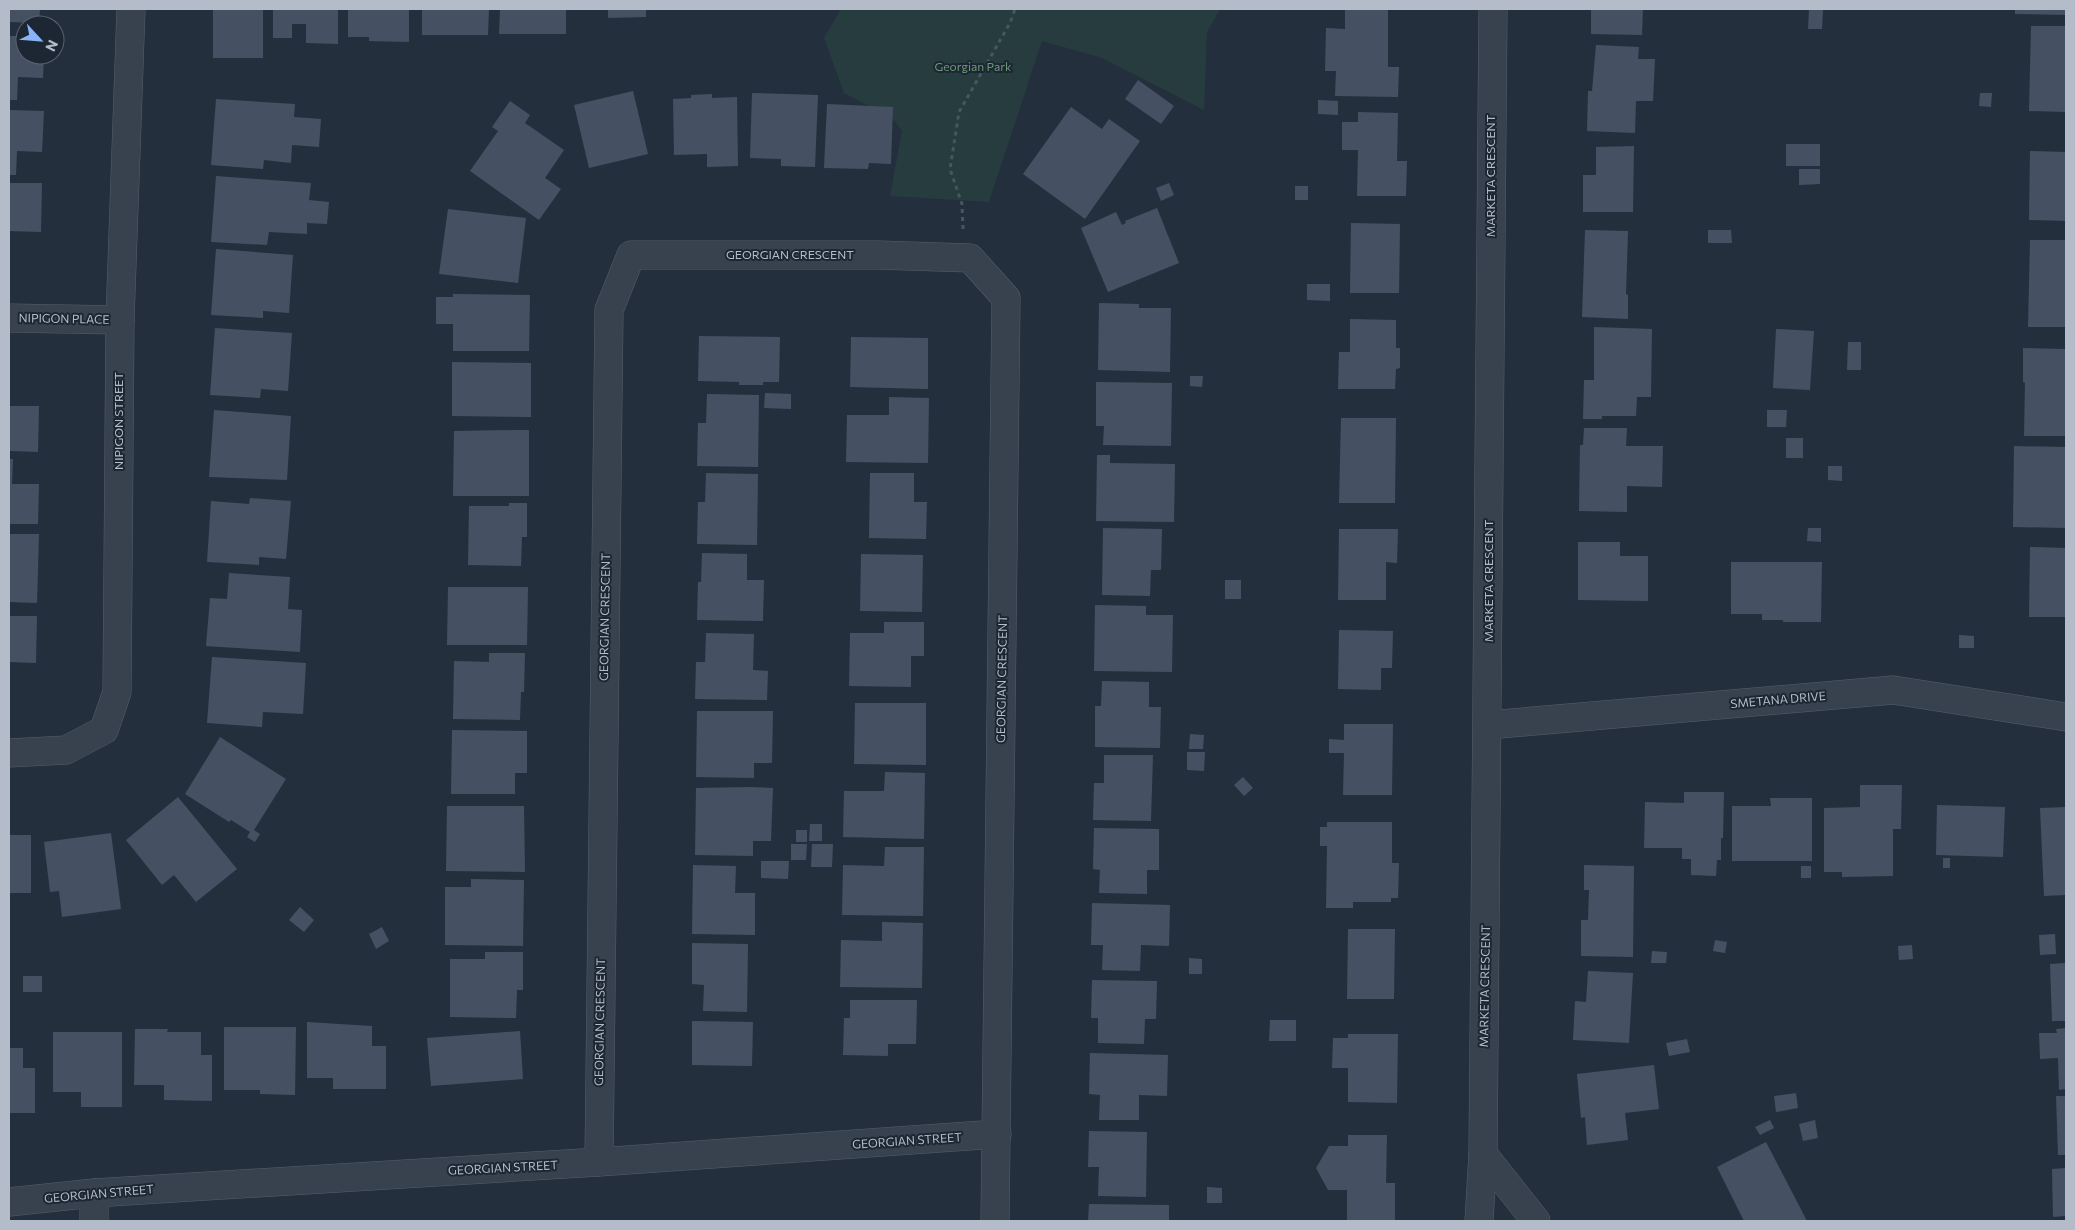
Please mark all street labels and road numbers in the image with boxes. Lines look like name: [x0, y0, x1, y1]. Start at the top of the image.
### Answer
street label: MARKETA CRESCENT: [1483, 114, 1497, 237]
street label: GEORGIAN CRESCENT: [726, 247, 854, 261]
street label: NIPIGON PLACE: [18, 310, 110, 326]
street label: NIPIGON STREET: [111, 372, 125, 470]
street label: MARKETA CRESCENT: [1481, 519, 1495, 642]
street label: GEORGIAN CRESCENT: [596, 553, 612, 681]
street label: GEORGIAN CRESCENT: [993, 615, 1009, 743]
street label: SMETANA DRIVE: [1730, 688, 1826, 710]
street label: MARKETA CRESCENT: [1476, 924, 1492, 1047]
street label: GEORGIAN CRESCENT: [591, 958, 607, 1086]
street label: GEORGIAN STREET: [852, 1129, 963, 1151]
street label: GEORGIAN STREET: [448, 1157, 558, 1177]
street label: GEORGIAN STREET: [44, 1181, 155, 1205]

